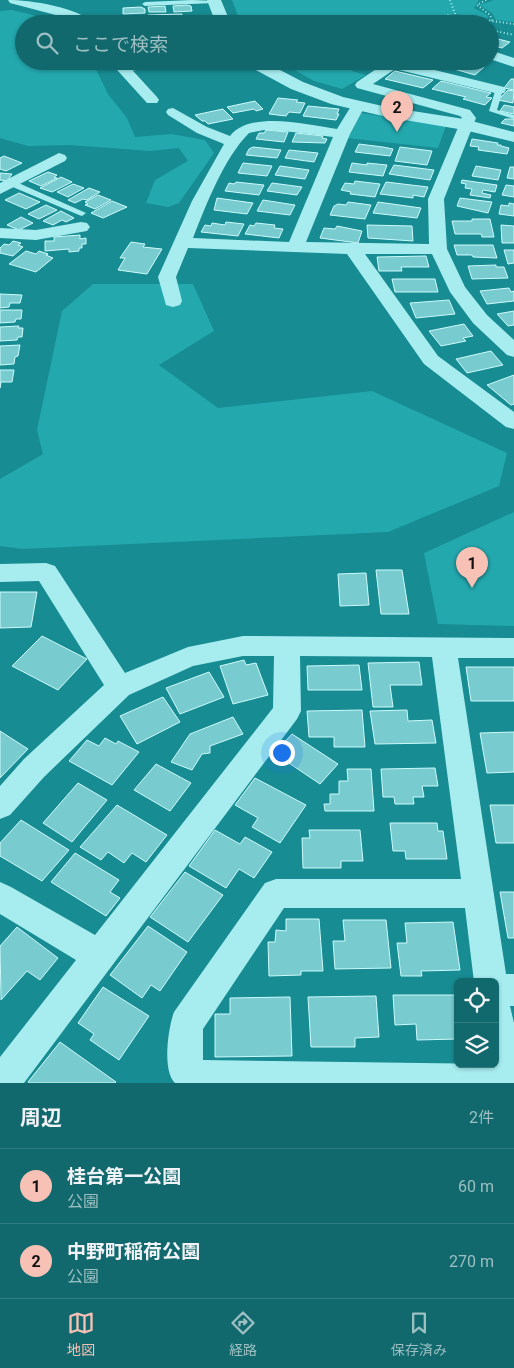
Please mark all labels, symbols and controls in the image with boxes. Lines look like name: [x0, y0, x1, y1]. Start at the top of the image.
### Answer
search box: [15, 15, 499, 70]
icon: search: [33, 29, 61, 57]
text: ここで検索: [73, 33, 168, 56]
pin: 2: [381, 91, 413, 132]
pin: 1: [456, 547, 488, 588]
your location: [269, 740, 295, 766]
map controls: [454, 978, 499, 1068]
button: locate: [454, 978, 499, 1023]
button: layers: [454, 1023, 499, 1068]
text: 周辺: [20, 1106, 62, 1130]
text: 2件: [469, 1108, 494, 1127]
text: 桂台第一公園: [67, 1165, 181, 1188]
text: 1: [31, 1177, 41, 1196]
text: 60 m: [458, 1177, 494, 1196]
text: 公園: [67, 1192, 99, 1211]
text: 中野町稲荷公園: [67, 1240, 200, 1263]
text: 2: [31, 1252, 41, 1271]
text: 270 m: [449, 1252, 494, 1271]
text: 公園: [67, 1267, 99, 1286]
tab: 地図: [67, 1309, 95, 1359]
tab: 経路: [229, 1309, 257, 1359]
tab: 保存済み: [391, 1309, 447, 1359]

